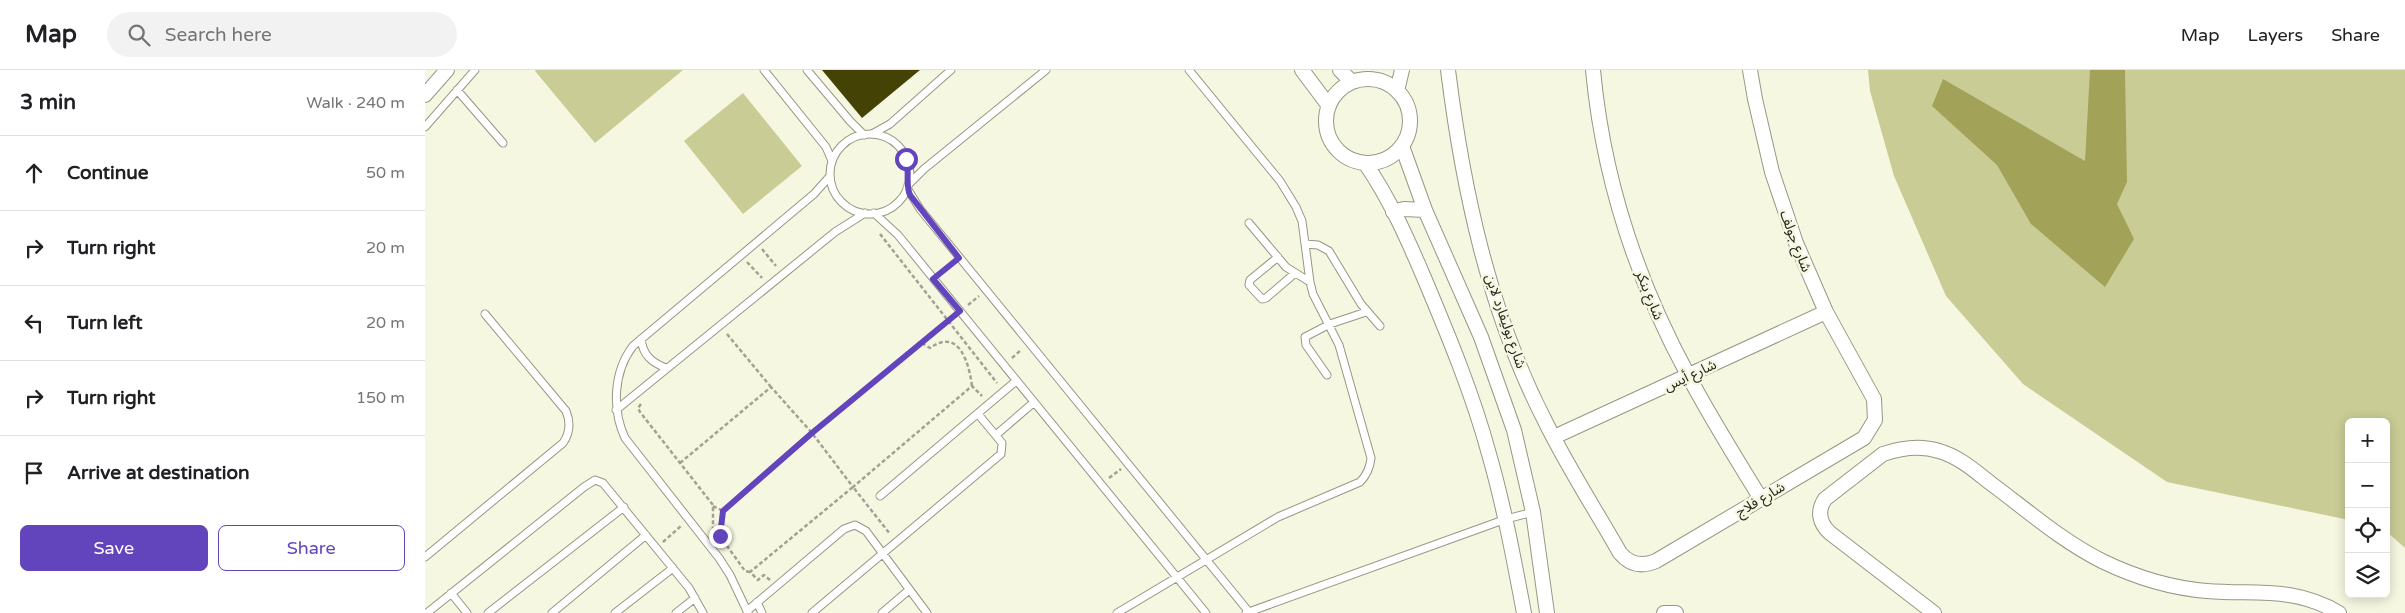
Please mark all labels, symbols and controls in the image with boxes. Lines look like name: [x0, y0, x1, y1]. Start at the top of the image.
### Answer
search box: [107, 12, 457, 57]
text: Map: [25, 20, 77, 49]
icon: search: [125, 21, 153, 49]
text: Search here: [165, 24, 272, 46]
text: Map: [2181, 24, 2220, 46]
text: Layers: [2248, 24, 2303, 46]
text: Share: [2331, 24, 2380, 46]
text: 3 min: [20, 90, 76, 115]
text: Walk · 240 m: [306, 93, 405, 113]
route start: [895, 148, 918, 171]
icon: ahead: [20, 159, 48, 187]
text: Continue: [67, 162, 149, 184]
text: 50 m: [366, 163, 405, 183]
street label: شارع جولف: [1774, 208, 1815, 275]
icon: right: [20, 234, 48, 262]
text: Turn right: [67, 237, 155, 259]
text: 20 m: [366, 238, 405, 258]
street label: شارع بنكر: [1630, 267, 1667, 323]
street label: شارع بوليفارد لاين: [1480, 272, 1530, 371]
icon: left: [20, 309, 48, 337]
text: Turn left: [67, 312, 143, 334]
text: 20 m: [366, 313, 405, 333]
street label: شارع أيس: [1661, 355, 1720, 397]
icon: right: [20, 384, 48, 412]
text: Turn right: [67, 387, 155, 409]
text: 150 m: [356, 388, 405, 408]
map controls: [2345, 418, 2390, 598]
button: +: [2345, 418, 2390, 463]
icon: arrive: [20, 459, 48, 487]
text: Arrive at destination: [67, 462, 250, 484]
button: −: [2345, 463, 2390, 508]
street label: شارع فلاج: [1733, 478, 1789, 522]
button: locate: [2345, 508, 2390, 553]
button: Save: [20, 525, 208, 571]
button: Share: [218, 525, 405, 571]
route end: [709, 525, 732, 548]
button: layers: [2345, 553, 2390, 598]

